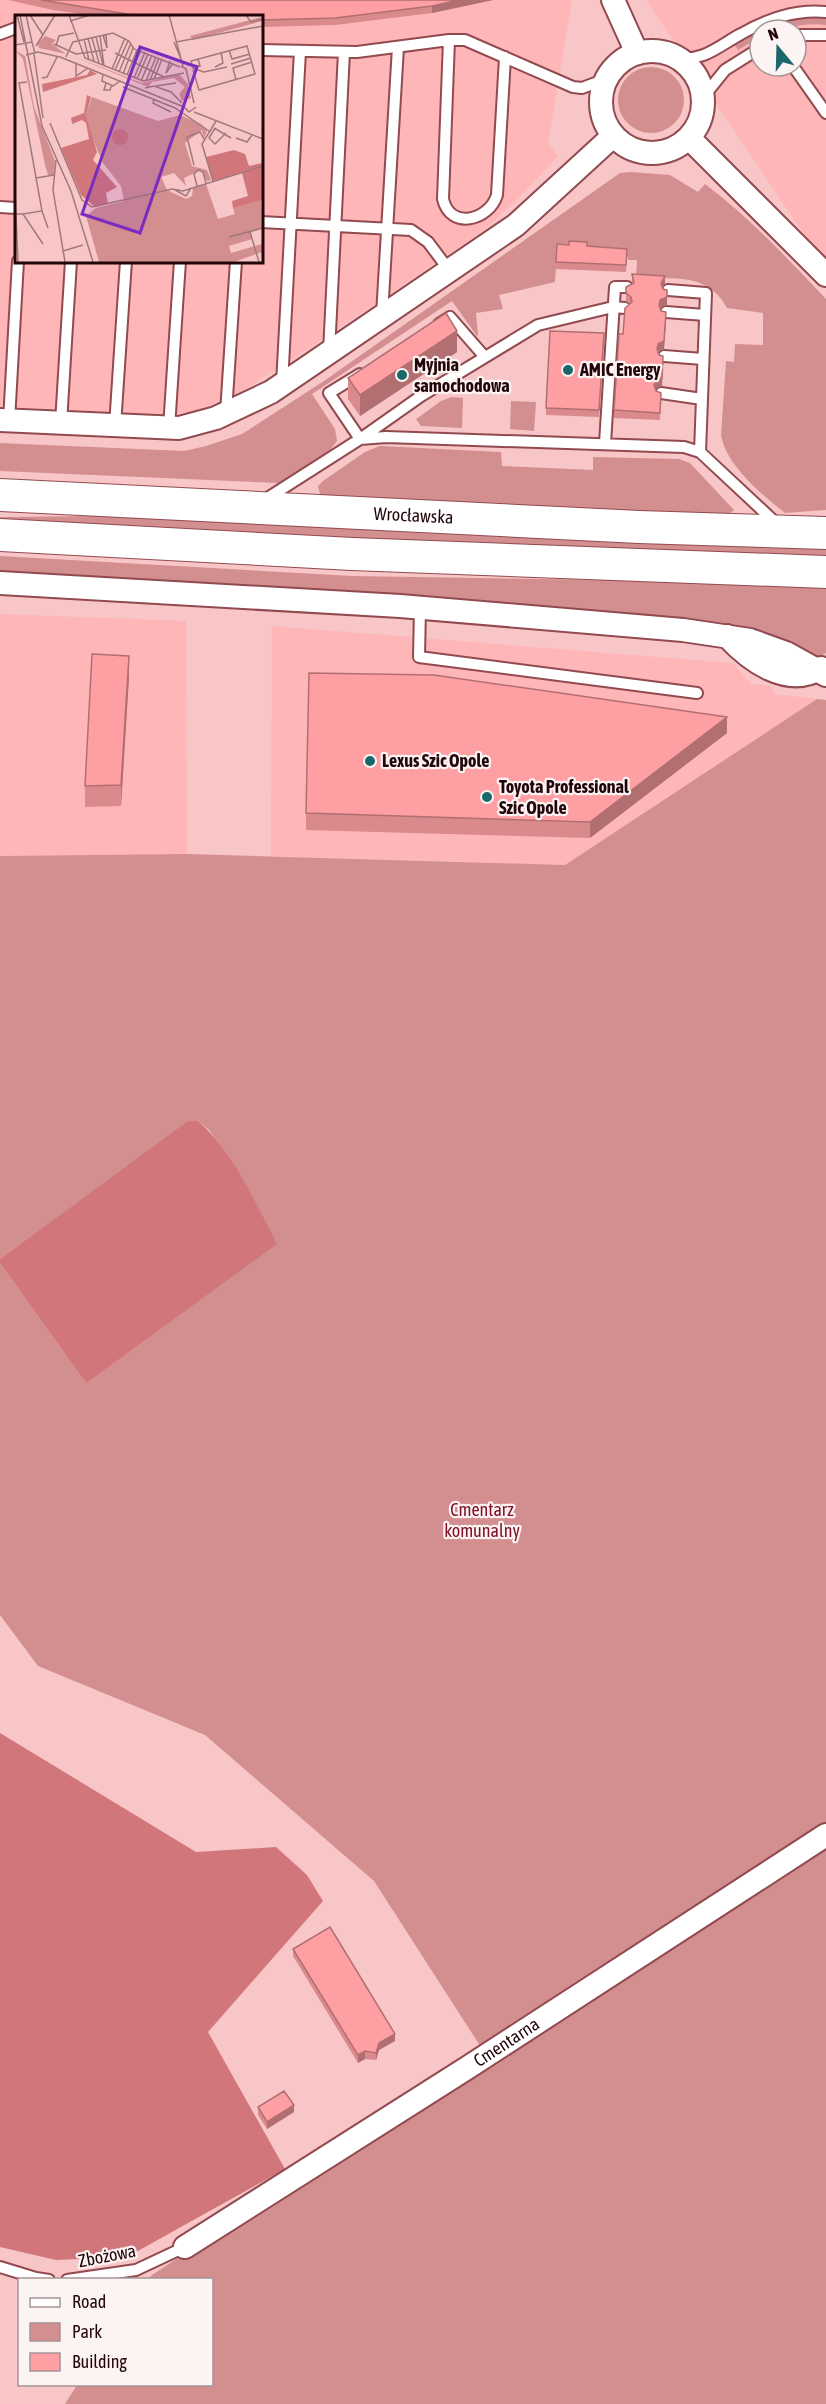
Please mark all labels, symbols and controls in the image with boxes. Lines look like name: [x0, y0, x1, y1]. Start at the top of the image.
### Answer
inset map: [15, 15, 262, 262]
north arrow: [748, 18, 808, 78]
text: N: [766, 24, 781, 44]
place label: Myjnia samochodowa: [414, 354, 510, 396]
place label: AMIC Energy: [579, 359, 661, 380]
marker: AMIC Energy: [561, 363, 575, 377]
marker: Myjnia samochodowa: [395, 368, 409, 382]
street label: Wrocławska: [373, 503, 454, 528]
place label: Lexus Szic Opole: [382, 750, 489, 771]
marker: Lexus Szic Opole: [363, 754, 377, 768]
place label: Toyota Professional Szic Opole: [499, 776, 629, 818]
marker: Toyota Professional Szic Opole: [480, 790, 494, 804]
park label: Cmentarz komunalny: [444, 1499, 520, 1541]
street label: Cmentarna: [469, 2013, 543, 2071]
street label: Zbożowa: [76, 2240, 138, 2271]
legend: [18, 2278, 213, 2386]
text: Road: [72, 2291, 106, 2312]
text: Park: [72, 2321, 102, 2342]
text: Building: [72, 2351, 127, 2372]

